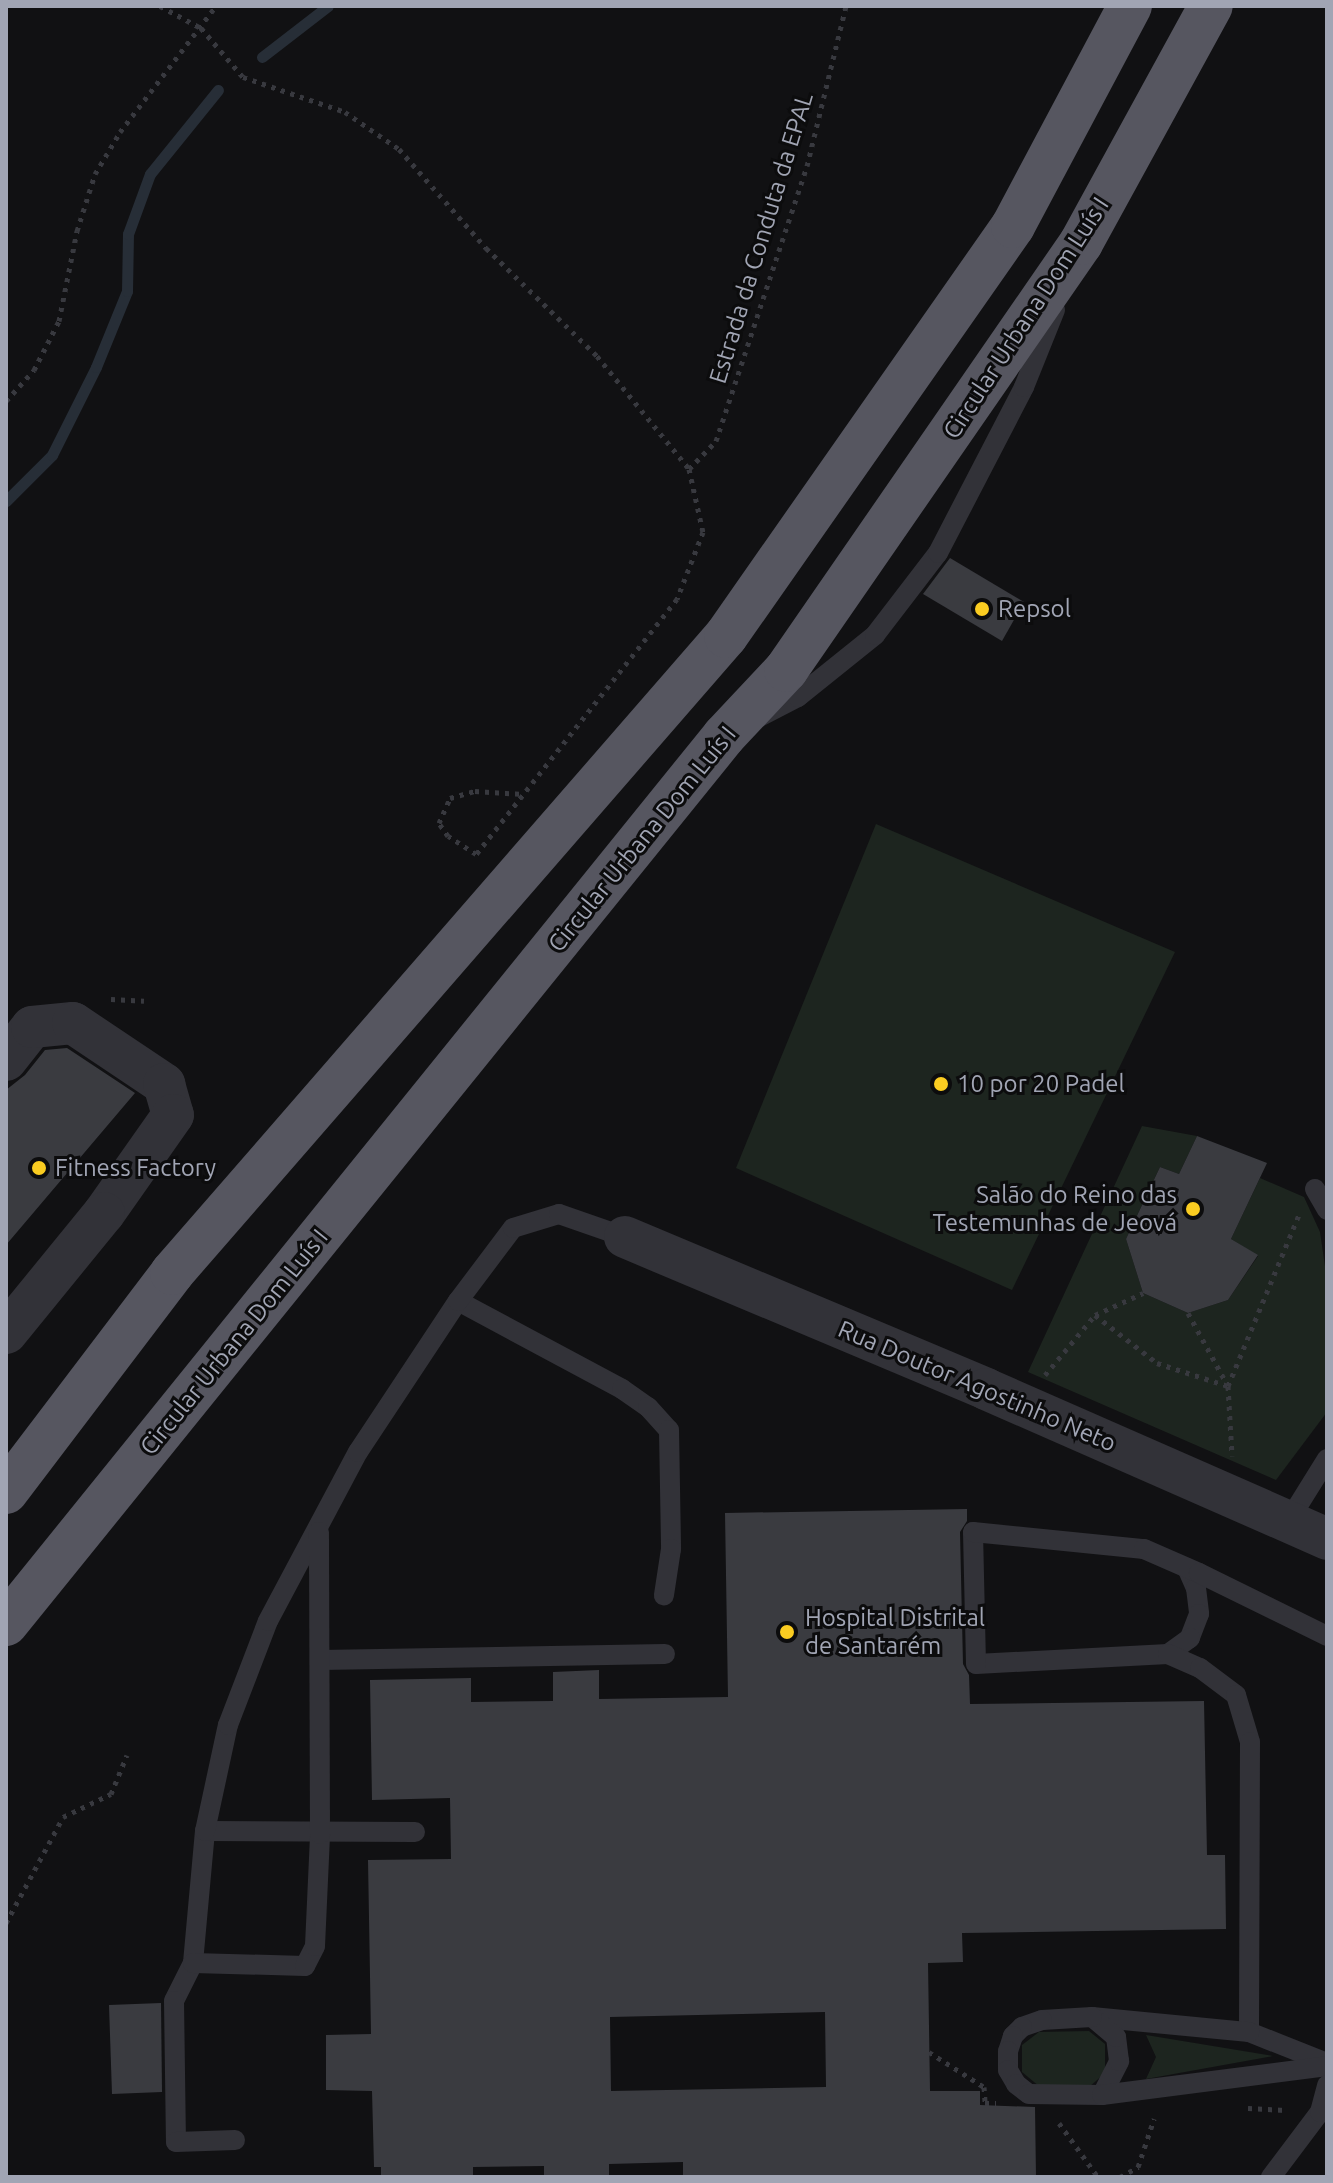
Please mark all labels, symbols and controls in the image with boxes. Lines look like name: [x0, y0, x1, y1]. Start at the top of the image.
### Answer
street label: Estrada da Conduta da EPAL: [703, 89, 819, 387]
street label: Circular Urbana Dom Luís I: [937, 192, 1115, 444]
place label: Repsol: [998, 595, 1071, 623]
marker: Repsol: [973, 600, 991, 618]
street label: Circular Urbana Dom Luís I: [542, 720, 742, 958]
place label: 10 por 20 Padel: [957, 1070, 1125, 1098]
marker: 10 por 20 Padel: [932, 1075, 950, 1093]
place label: Fitness Factory: [55, 1154, 216, 1182]
marker: Fitness Factory: [30, 1159, 48, 1177]
place label: Salão do Reino das Testemunhas de Jeová: [933, 1181, 1177, 1237]
marker: Salão do Reino das Testemunhas de Jeová: [1184, 1200, 1202, 1218]
street label: Circular Urbana Dom Luís I: [134, 1223, 334, 1461]
street label: Rua Doutor Agostinho Neto: [834, 1314, 1120, 1458]
place label: Hospital Distrital de Santarém: [805, 1604, 985, 1660]
marker: Hospital Distrital de Santarém: [776, 1621, 798, 1643]

